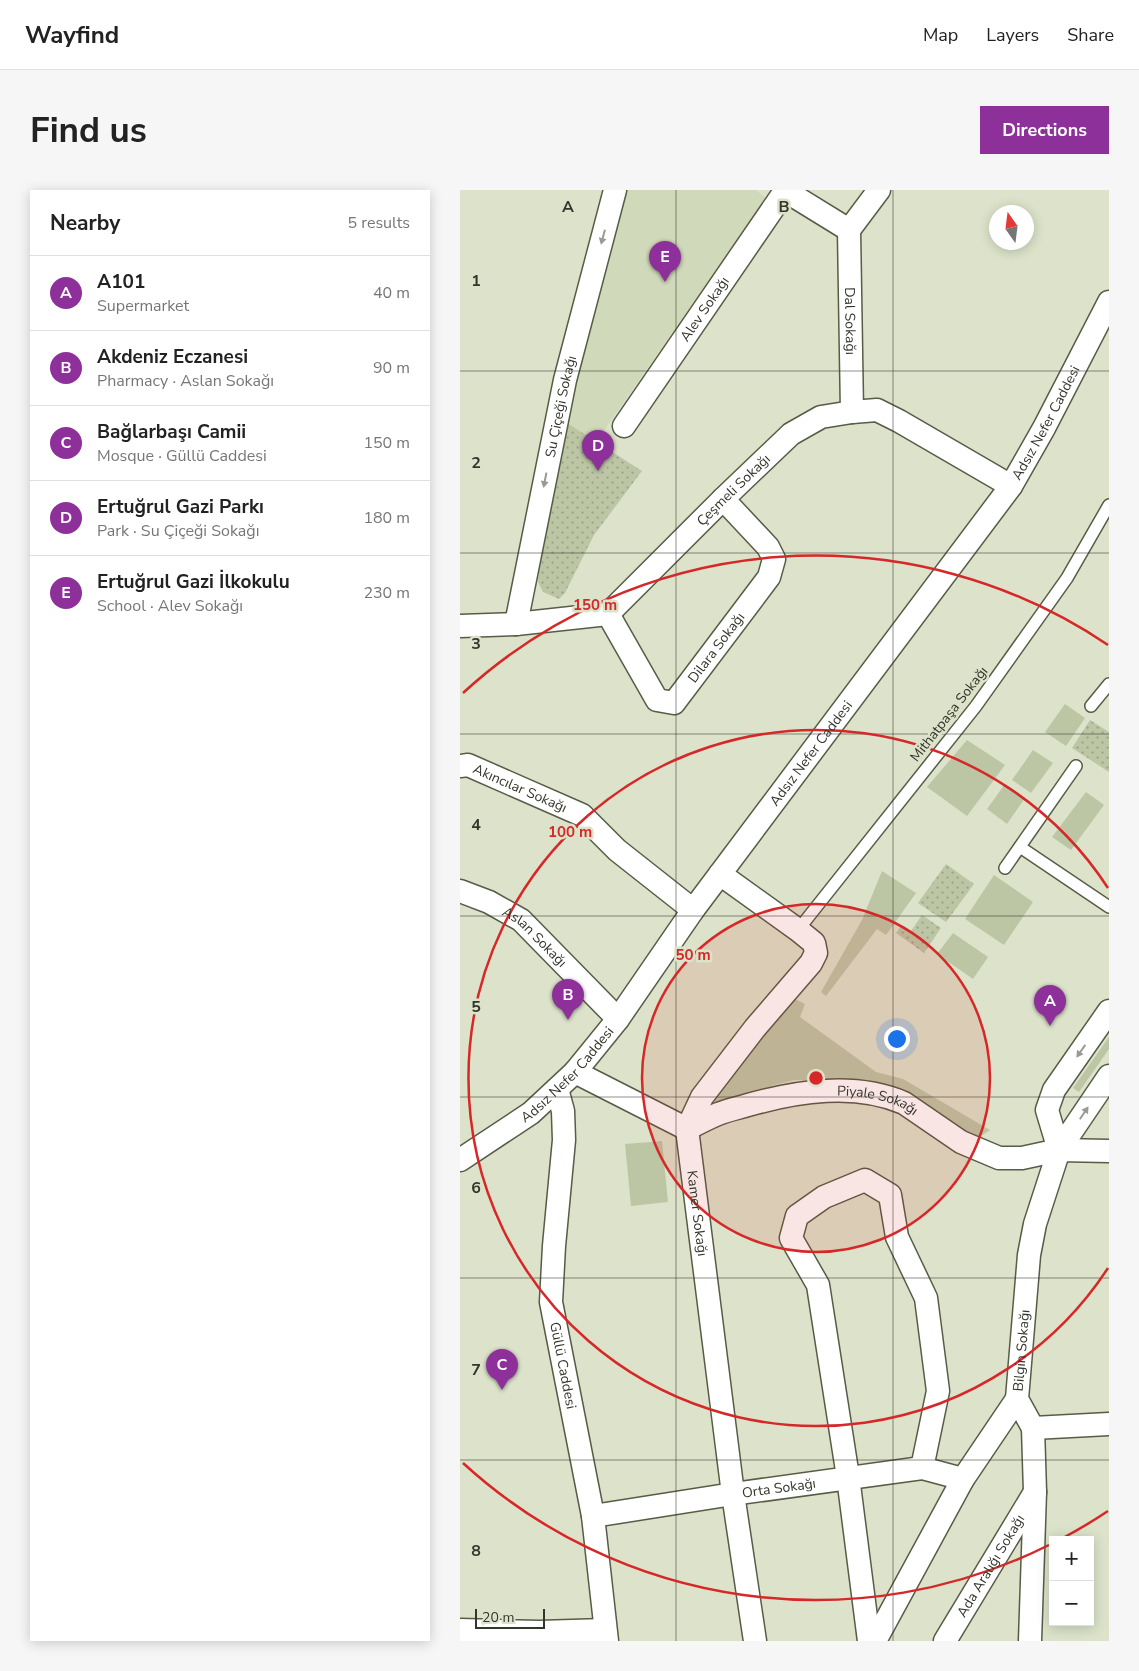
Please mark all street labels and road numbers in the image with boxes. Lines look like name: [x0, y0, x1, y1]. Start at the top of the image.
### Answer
street label: Alev Sokağı: [675, 273, 733, 345]
street label: Dal Sokağı: [840, 287, 861, 355]
street label: Su Çiçeği Sokağı: [540, 353, 581, 459]
street label: Adsız Nefer Caddesi: [1007, 362, 1084, 483]
street label: Çeşmeli Sokağı: [692, 449, 774, 530]
street label: Dilara Sokağı: [683, 608, 749, 686]
street label: Mithatpaşa Sokağı: [906, 662, 992, 766]
street label: Adsız Nefer Caddesi: [765, 697, 856, 810]
street label: Akıncılar Sokağı: [470, 759, 570, 817]
street label: Aslan Sokağı: [499, 902, 571, 971]
street label: Adsız Nefer Caddesi: [517, 1022, 618, 1127]
street label: Piyale Sokağı: [837, 1081, 922, 1120]
street label: Kamer Sokağı: [683, 1169, 712, 1257]
street label: Bilgin Sokağı: [1008, 1309, 1034, 1392]
street label: Güllü Caddesi: [546, 1320, 581, 1411]
street label: Orta Sokağı: [741, 1473, 817, 1502]
street label: Ada Aralığı Sokağı: [952, 1511, 1029, 1621]

